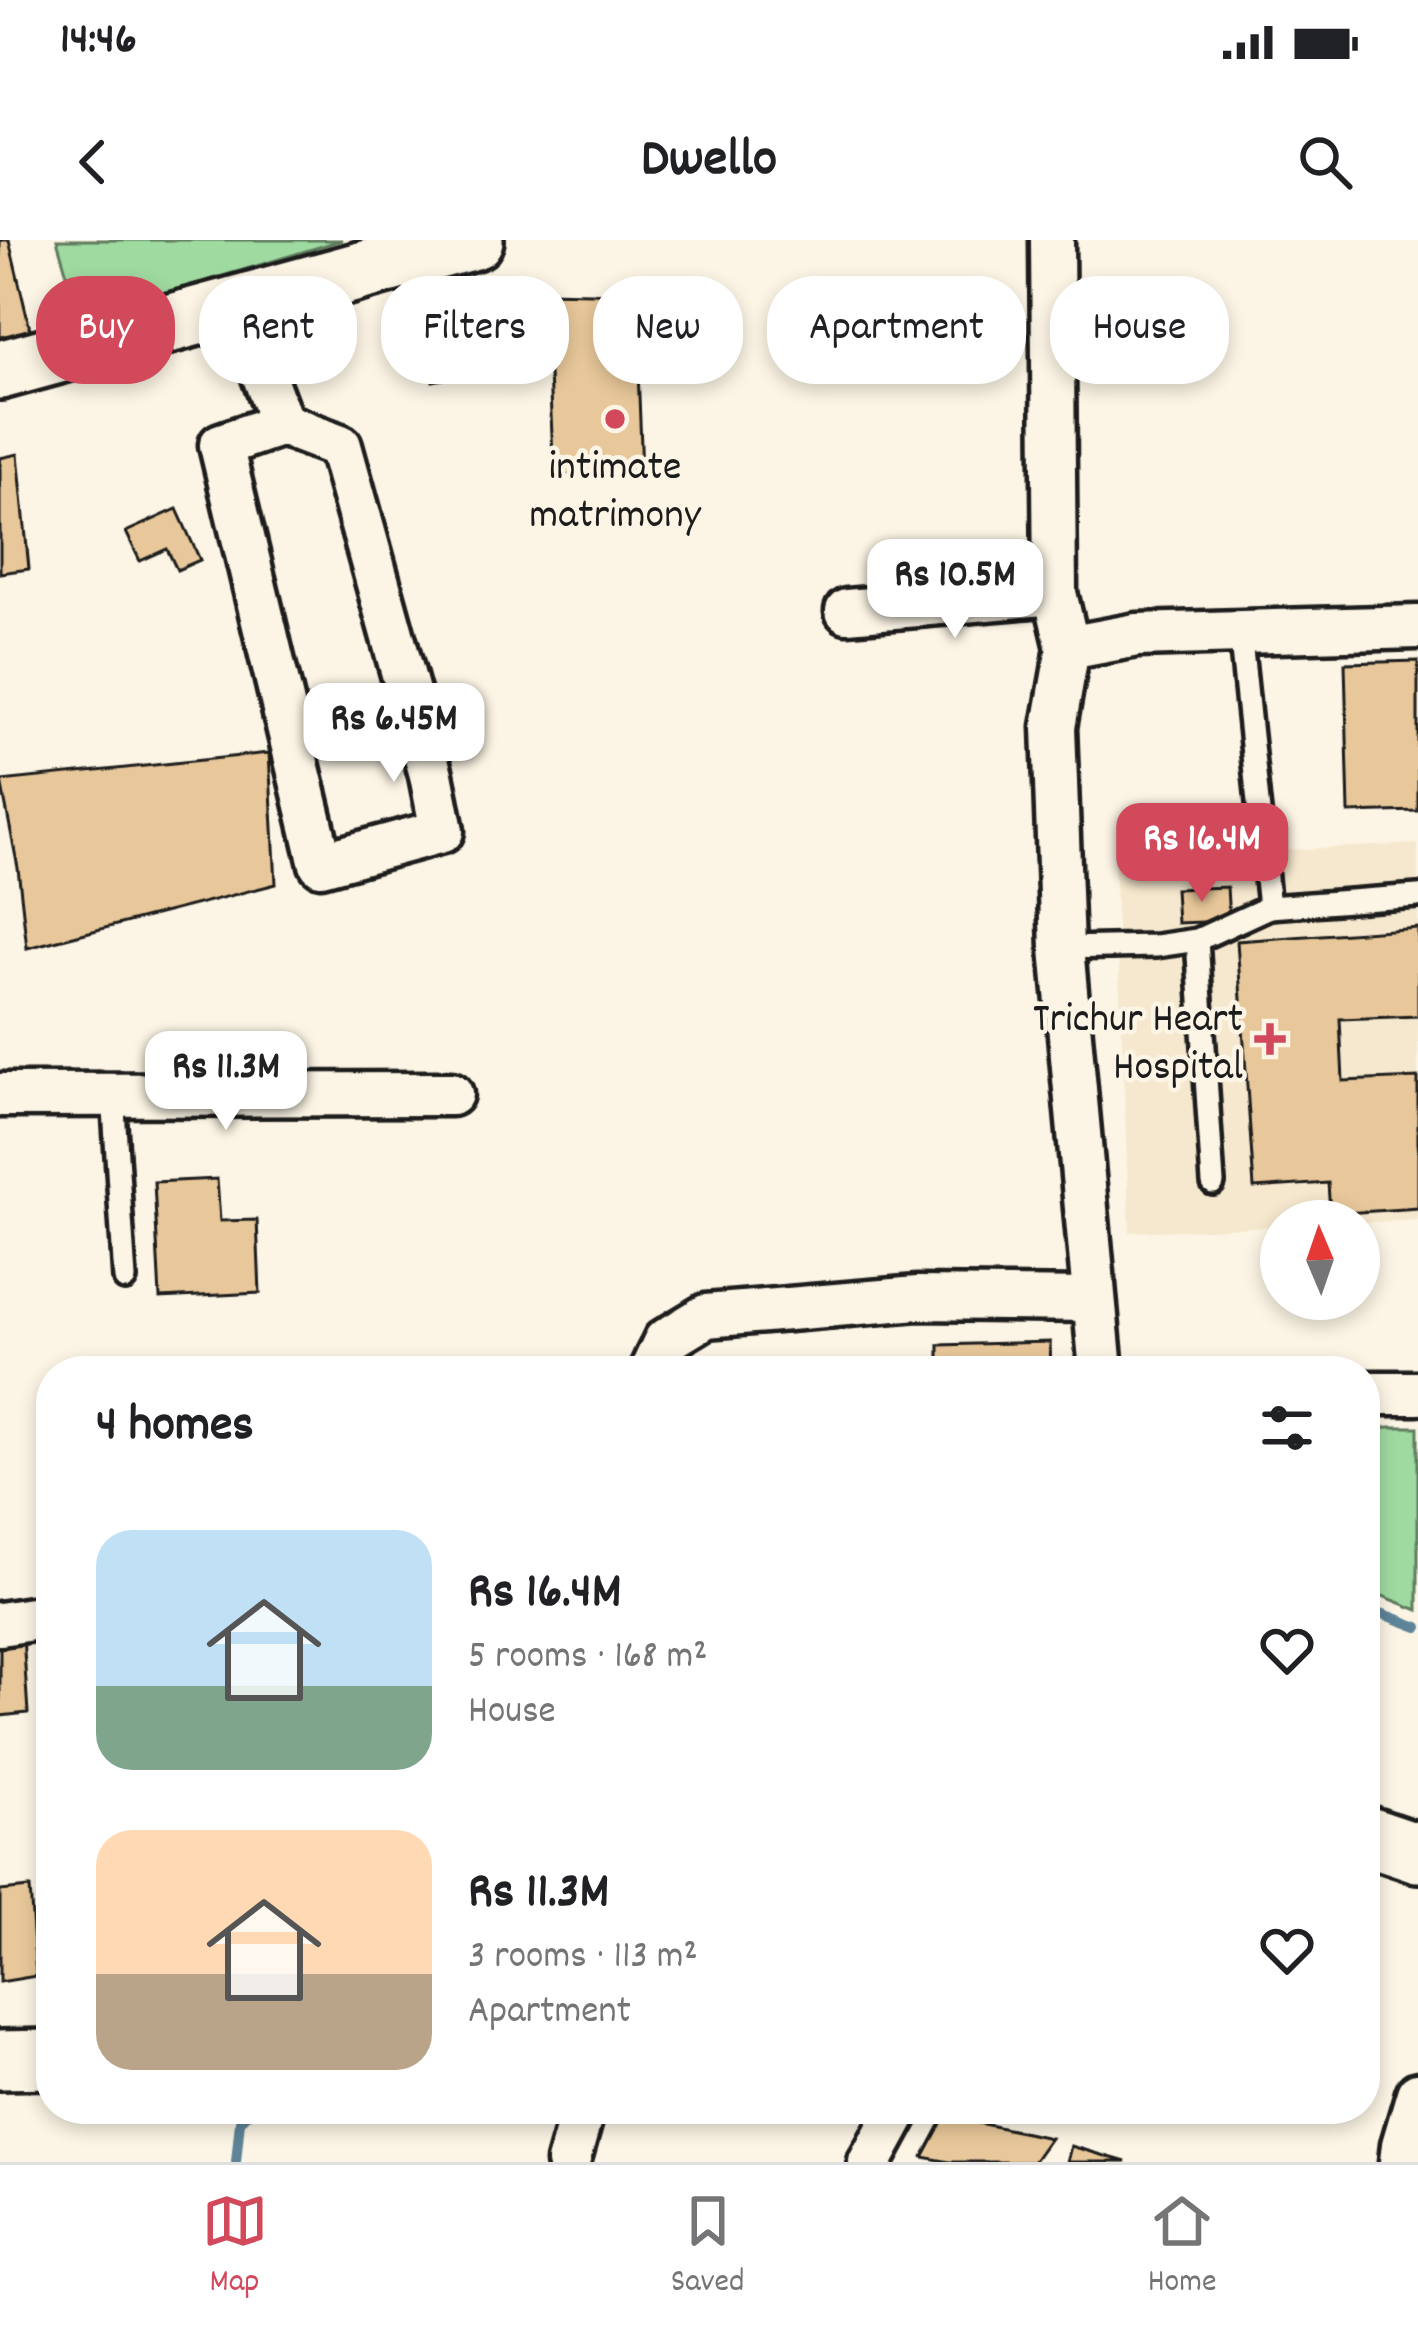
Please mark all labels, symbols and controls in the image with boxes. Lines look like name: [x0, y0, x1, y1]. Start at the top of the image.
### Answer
text: 14:46: [60, 10, 137, 74]
text: Dwello: [641, 124, 777, 201]
icon: back: [60, 129, 126, 195]
icon: search: [1292, 129, 1358, 195]
chip: Buy: [36, 276, 175, 384]
chip: Rent: [199, 276, 357, 384]
chip: Filters: [381, 276, 569, 384]
chip: New: [593, 276, 743, 384]
chip: Apartment: [767, 276, 1026, 384]
chip: House: [1050, 276, 1229, 384]
marker: intimate matrimony: [602, 406, 628, 432]
place label: intimate matrimony: [529, 440, 702, 548]
pin: Rs 10.5M: [831, 539, 1079, 641]
text: Rs 10.5M: [894, 550, 1016, 605]
pin: Rs 6.45M: [270, 683, 518, 785]
text: Rs 6.45M: [330, 694, 458, 749]
pin: Rs 16.4M: [1078, 803, 1326, 905]
text: Rs 16.4M: [1143, 814, 1261, 869]
place label: Trichur Heart Hospital: [1033, 992, 1243, 1100]
marker: Trichur Heart Hospital: [1254, 1023, 1286, 1055]
pin: Rs 11.3M: [102, 1031, 350, 1133]
text: Rs 11.3M: [172, 1042, 280, 1097]
north arrow: [1260, 1200, 1380, 1320]
map controls: [1260, 1200, 1380, 1320]
text: 4 homes: [96, 1392, 254, 1464]
icon: filters: [1254, 1395, 1320, 1461]
text: Rs 16.4M: [468, 1559, 622, 1631]
icon: home: [192, 1578, 336, 1722]
icon: heart: [1254, 1617, 1320, 1683]
text: 5 rooms · 168 m²: [468, 1631, 707, 1686]
text: House: [468, 1686, 556, 1741]
text: Rs 11.3M: [468, 1859, 609, 1931]
icon: home: [192, 1878, 336, 2022]
icon: heart: [1254, 1917, 1320, 1983]
text: 3 rooms · 113 m²: [468, 1931, 698, 1986]
text: Apartment: [468, 1986, 631, 2041]
tab: Map: [202, 2188, 268, 2307]
tab: Saved: [671, 2188, 745, 2307]
tab: Home: [1148, 2188, 1216, 2307]

